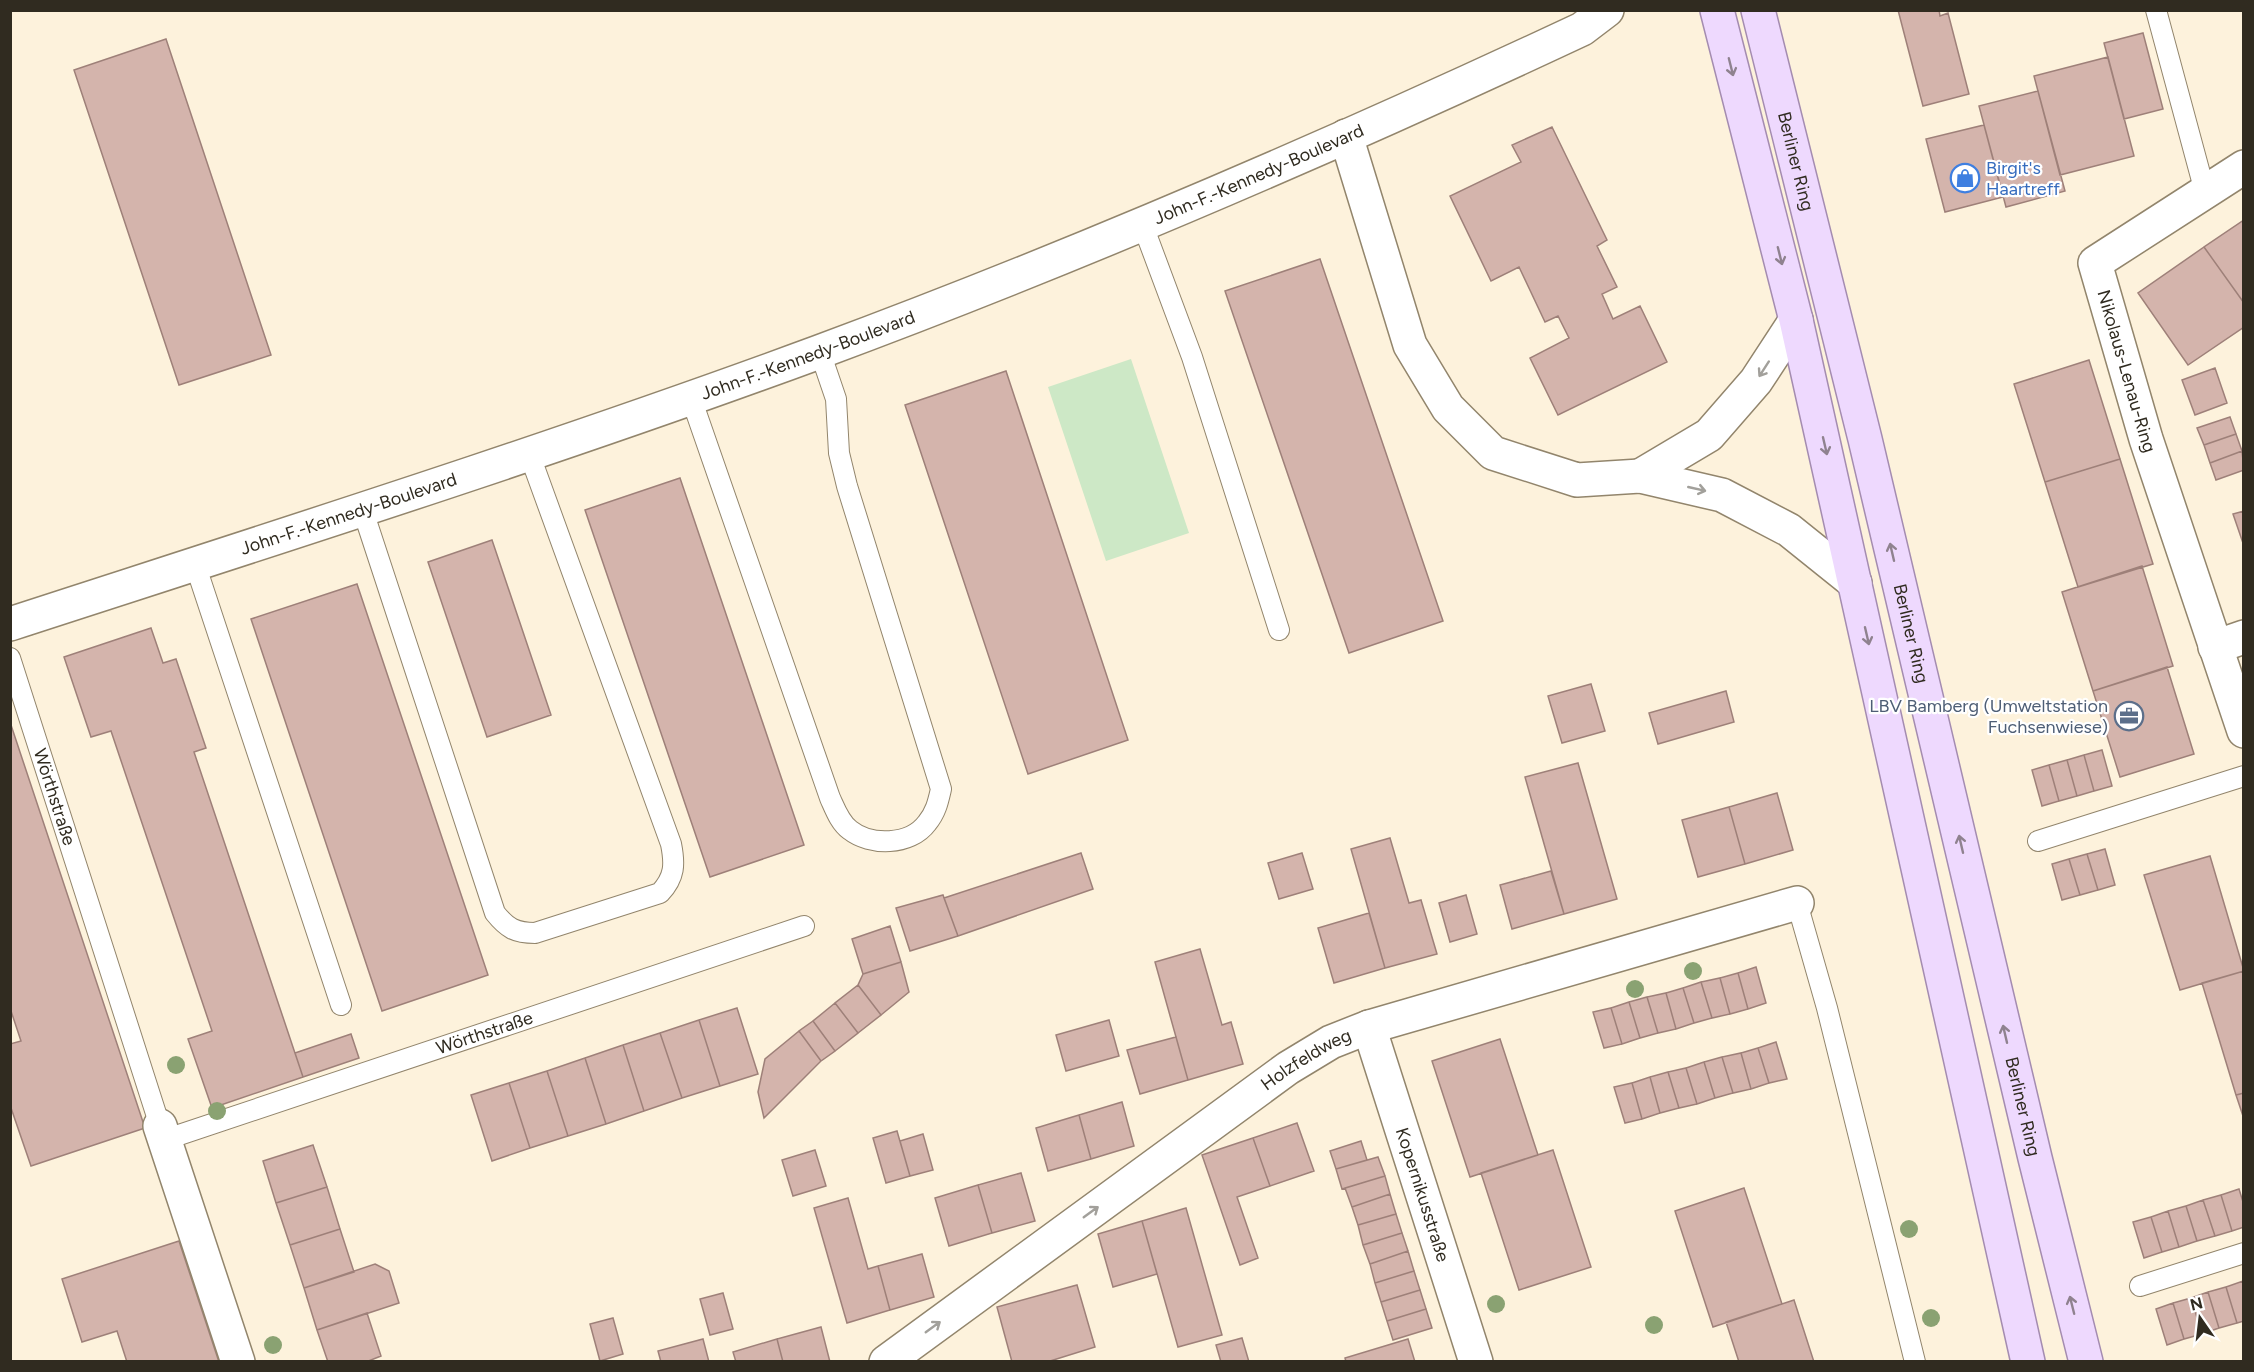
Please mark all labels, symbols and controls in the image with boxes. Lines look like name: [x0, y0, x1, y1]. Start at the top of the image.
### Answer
one-way arrow: [1726, 57, 1738, 76]
street label: Berliner Ring: [1773, 109, 1819, 213]
street label: John-F.-Kennedy-Boulevard: [1151, 119, 1367, 229]
place label: Birgit's Haartreff: [1986, 157, 2060, 200]
shop icon: Birgit's Haartreff: [1949, 162, 1981, 194]
one-way arrow: [1774, 246, 1786, 265]
street label: Nikolaus-Lenau-Ring: [2092, 287, 2161, 455]
street label: John-F.-Kennedy-Boulevard: [698, 306, 918, 405]
one-way arrow: [1758, 360, 1770, 376]
one-way arrow: [1819, 436, 1831, 455]
street label: John-F.-Kennedy-Boulevard: [238, 468, 460, 560]
one-way arrow: [1687, 484, 1706, 496]
one-way arrow: [1885, 543, 1897, 562]
street label: Berliner Ring: [1889, 582, 1933, 685]
one-way arrow: [1862, 626, 1874, 645]
place label: LBV Bamberg (Umweltstation Fuchsenwiese): [1869, 695, 2108, 738]
office icon: LBV Bamberg (Umweltstation Fuchsenwiese): [2113, 700, 2145, 732]
street label: Wörthstraße: [29, 746, 80, 848]
one-way arrow: [1954, 835, 1966, 854]
street label: Wörthstraße: [433, 1006, 536, 1059]
street label: Holzfeldweg: [1256, 1024, 1354, 1095]
one-way arrow: [1999, 1025, 2011, 1044]
street label: Berliner Ring: [2000, 1054, 2045, 1158]
street label: Kopernikusstraße: [1391, 1125, 1454, 1265]
one-way arrow: [1082, 1206, 1098, 1218]
north arrow: [2170, 1288, 2230, 1348]
text: N: [2188, 1293, 2205, 1315]
one-way arrow: [2066, 1296, 2077, 1315]
one-way arrow: [925, 1321, 941, 1333]

